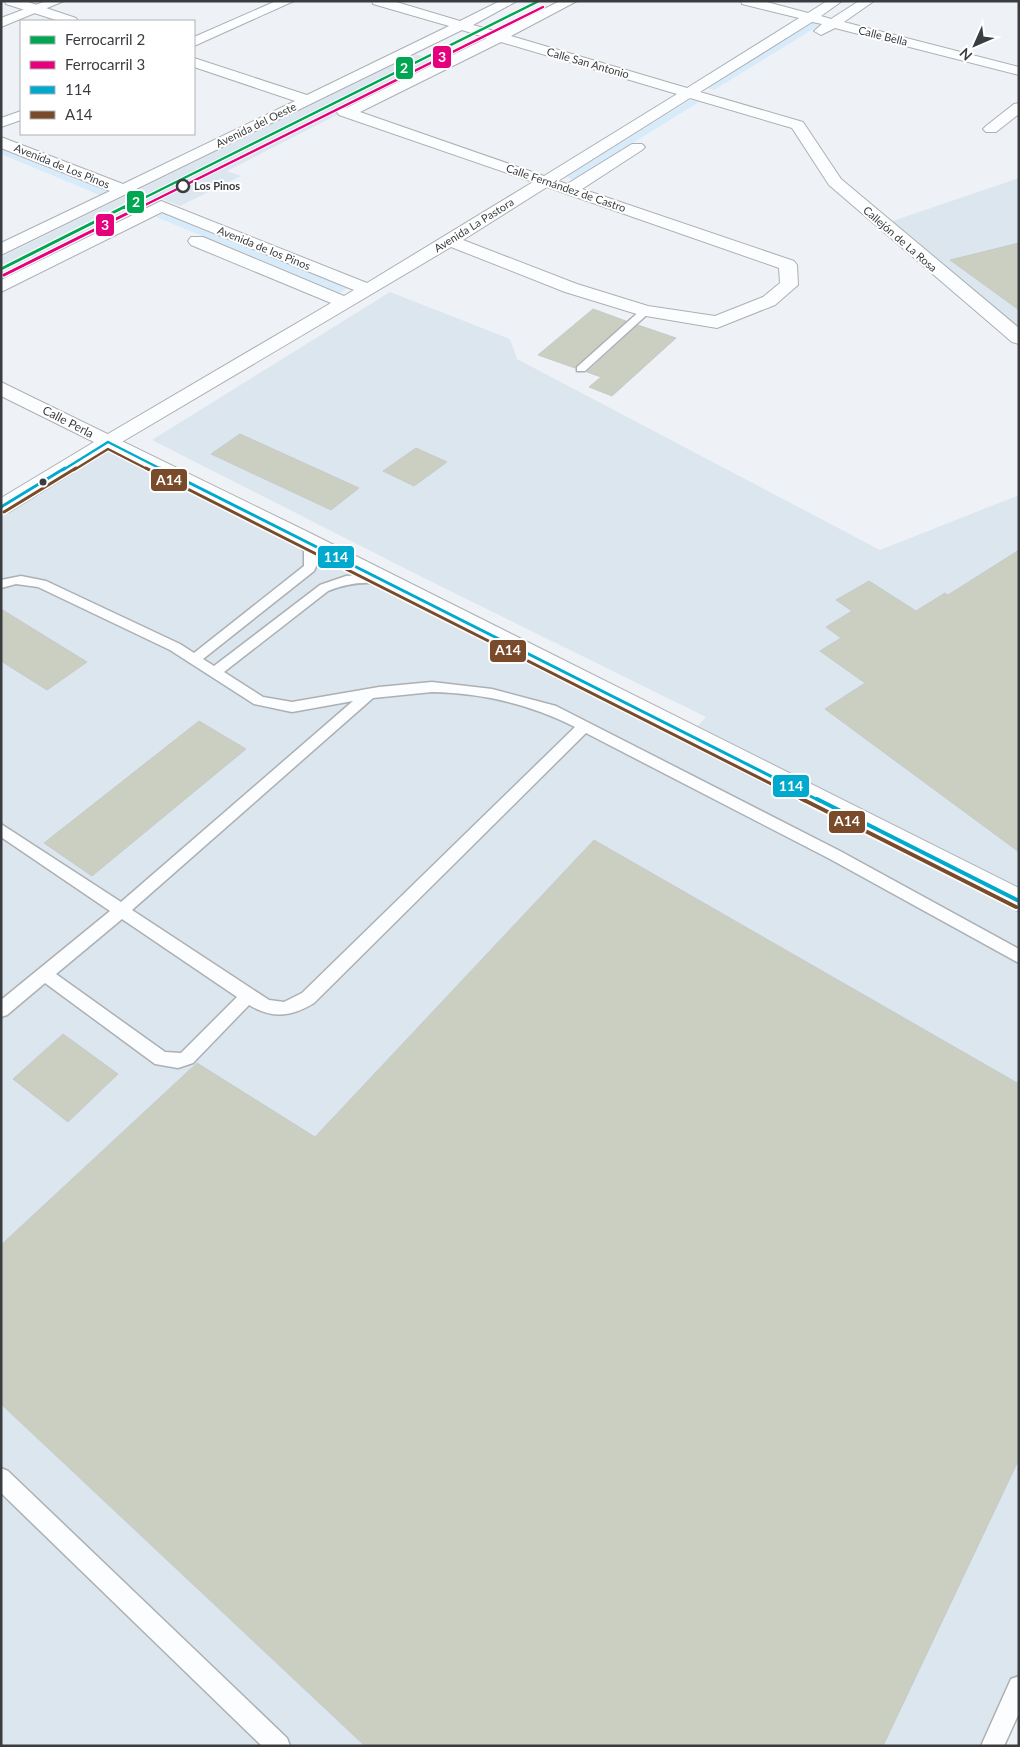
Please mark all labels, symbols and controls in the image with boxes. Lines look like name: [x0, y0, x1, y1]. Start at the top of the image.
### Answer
legend: [20, 20, 195, 135]
north arrow: [950, 20, 1000, 70]
street label: Calle Bella: [857, 23, 909, 48]
text: Ferrocarril 2: [65, 30, 145, 48]
line badge: 3: [432, 45, 452, 69]
street label: Calle San Antonio: [545, 45, 631, 81]
text: N: [956, 45, 975, 64]
text: 3: [438, 48, 446, 65]
text: Ferrocarril 3: [65, 55, 145, 73]
line badge: 2: [395, 56, 414, 80]
text: 2: [400, 59, 408, 76]
text: 114: [65, 80, 91, 98]
street label: Avenida del Oeste: [213, 99, 298, 150]
text: A14: [65, 105, 93, 123]
street label: Avenida de Los Pinos: [13, 140, 112, 191]
street label: Calle Fernández de Castro: [504, 161, 628, 214]
marker: Los Pinos: [176, 179, 190, 193]
place label: Los Pinos: [194, 179, 240, 192]
line badge: 2: [126, 190, 145, 214]
text: 2: [132, 193, 140, 210]
street label: Avenida La Pastora: [431, 195, 516, 254]
street label: Callejón de La Rosa: [861, 203, 940, 274]
line badge: 3: [95, 213, 115, 237]
text: 3: [101, 216, 109, 233]
street label: Avenida de los Pinos: [216, 223, 313, 272]
street label: Calle Perla: [40, 402, 96, 441]
line badge: A14: [150, 468, 188, 492]
text: A14: [155, 471, 182, 488]
unlabelled marker: [38, 477, 48, 487]
line badge: 114: [317, 545, 355, 569]
text: 114: [324, 548, 348, 565]
line badge: A14: [489, 639, 527, 663]
text: A14: [494, 641, 521, 658]
line badge: 114: [772, 774, 810, 798]
text: 114: [779, 777, 803, 794]
line badge: A14: [828, 810, 866, 834]
text: A14: [833, 812, 860, 829]

